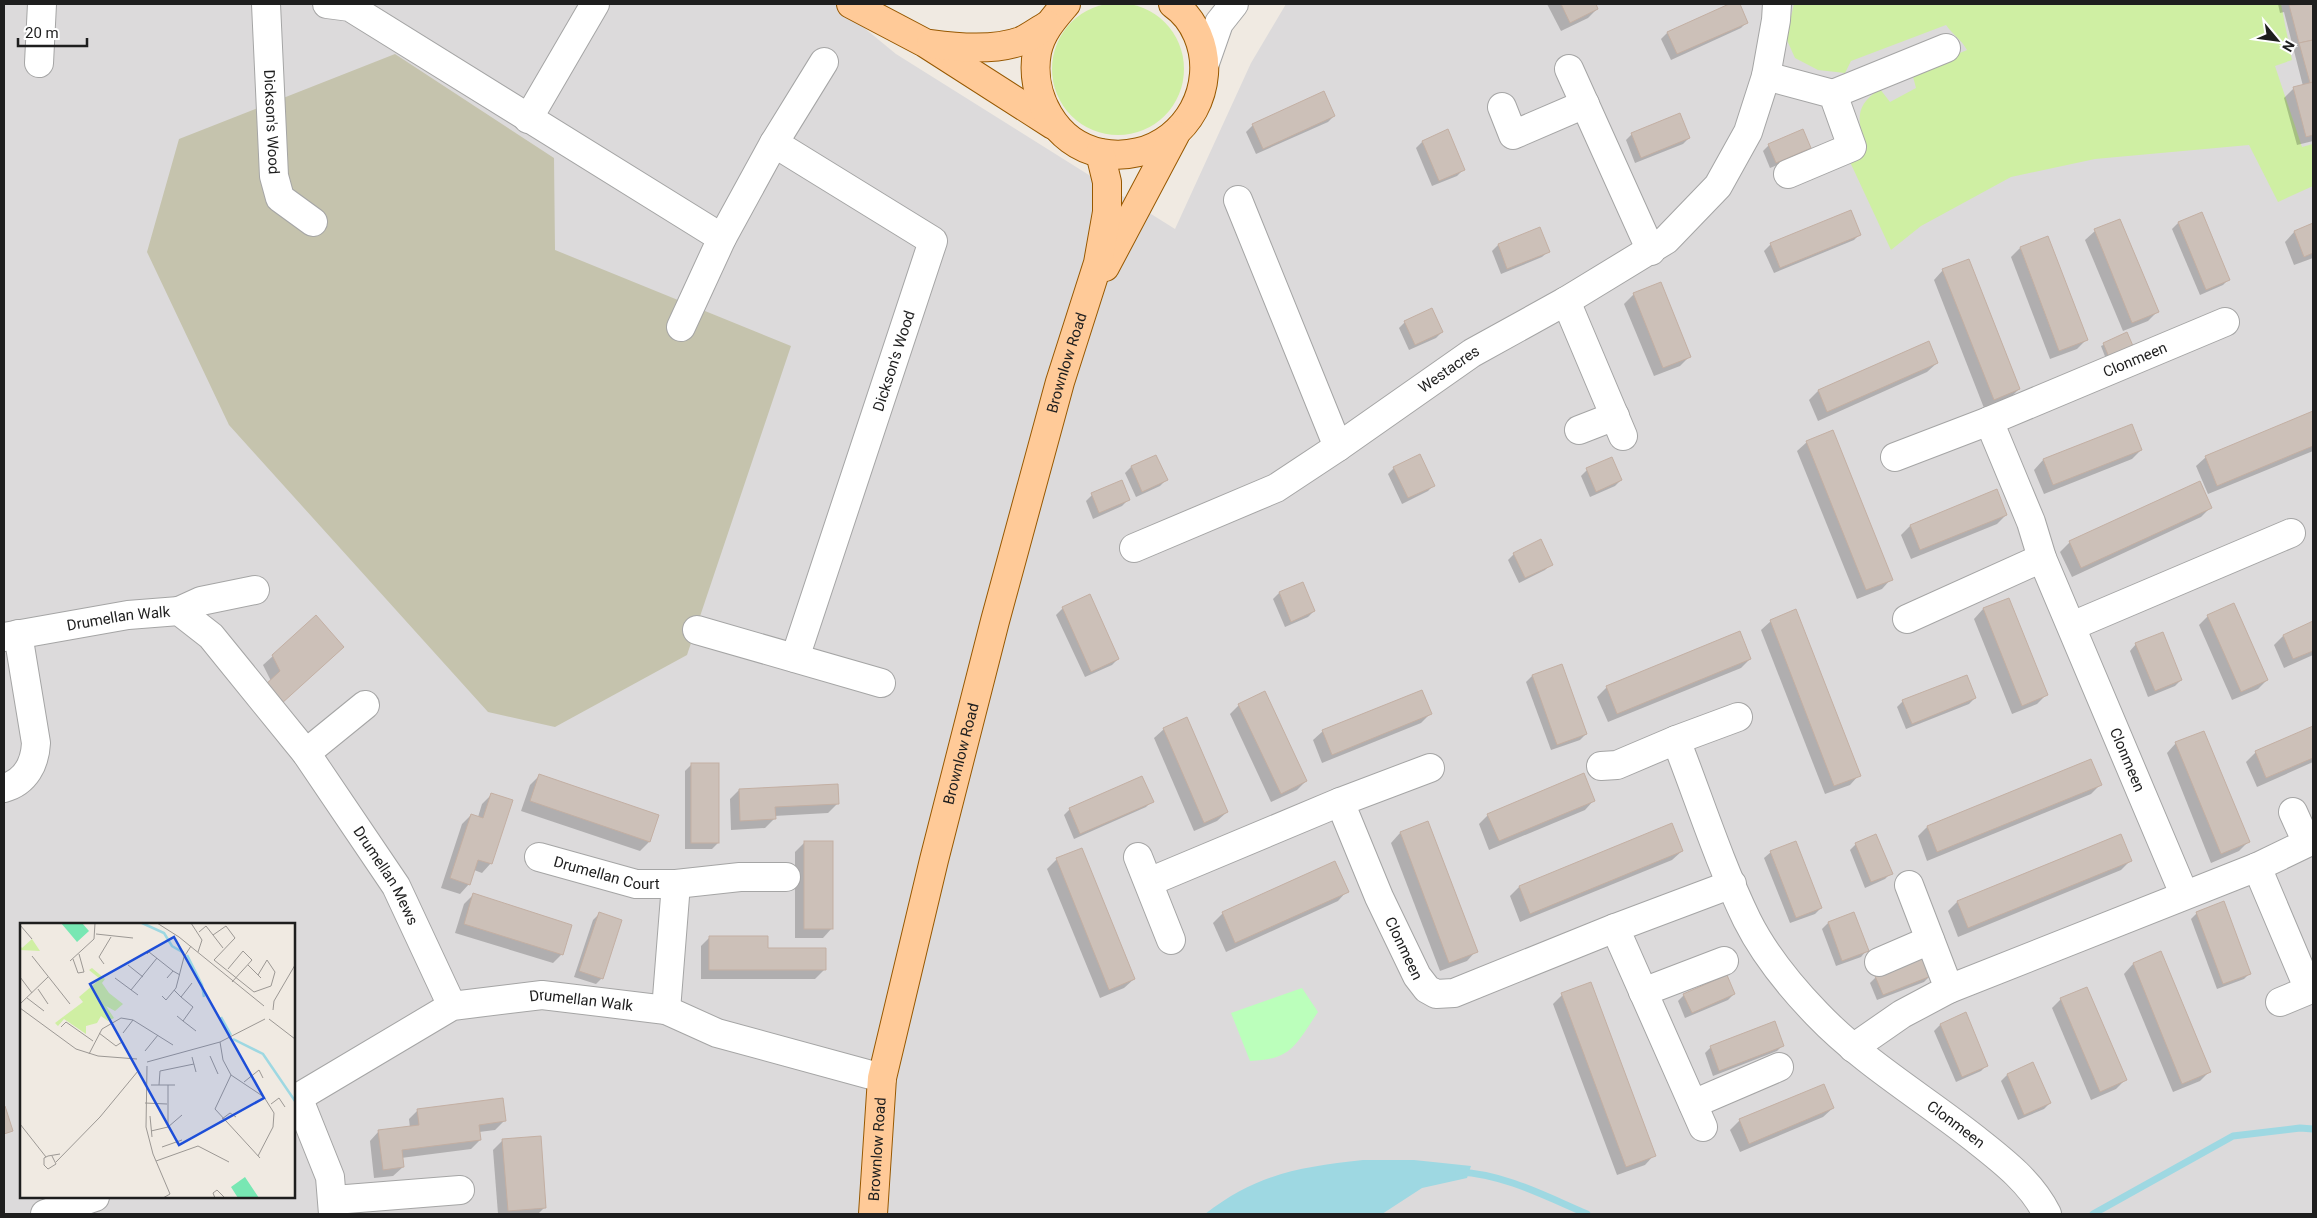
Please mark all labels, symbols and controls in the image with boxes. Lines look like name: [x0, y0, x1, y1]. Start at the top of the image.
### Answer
scale bar: [18, 15, 86, 47]
north arrow: [2252, 15, 2302, 65]
text: 20 m: [25, 24, 59, 42]
text: N: [2279, 38, 2298, 55]
street label: Dickson's Wood: [260, 69, 283, 175]
street label: Dickson's Wood: [869, 308, 919, 414]
street label: Brownlow Road: [1043, 310, 1091, 415]
street label: Clonmeen: [2100, 338, 2170, 381]
street label: Westacres: [1415, 342, 1483, 397]
street label: Drumellan Walk: [65, 603, 171, 635]
street label: Brownlow Road: [940, 701, 983, 806]
street label: Clonmeen: [2106, 725, 2149, 794]
street label: Drumellan Mews: [349, 823, 422, 928]
street label: Drumellan Court: [552, 853, 660, 893]
street label: Clonmeen: [1381, 914, 1427, 983]
inset map: [20, 923, 295, 1198]
street label: Drumellan Walk: [528, 986, 634, 1015]
street label: Brownlow Road: [865, 1097, 890, 1202]
street label: Clonmeen: [1923, 1097, 1988, 1152]

